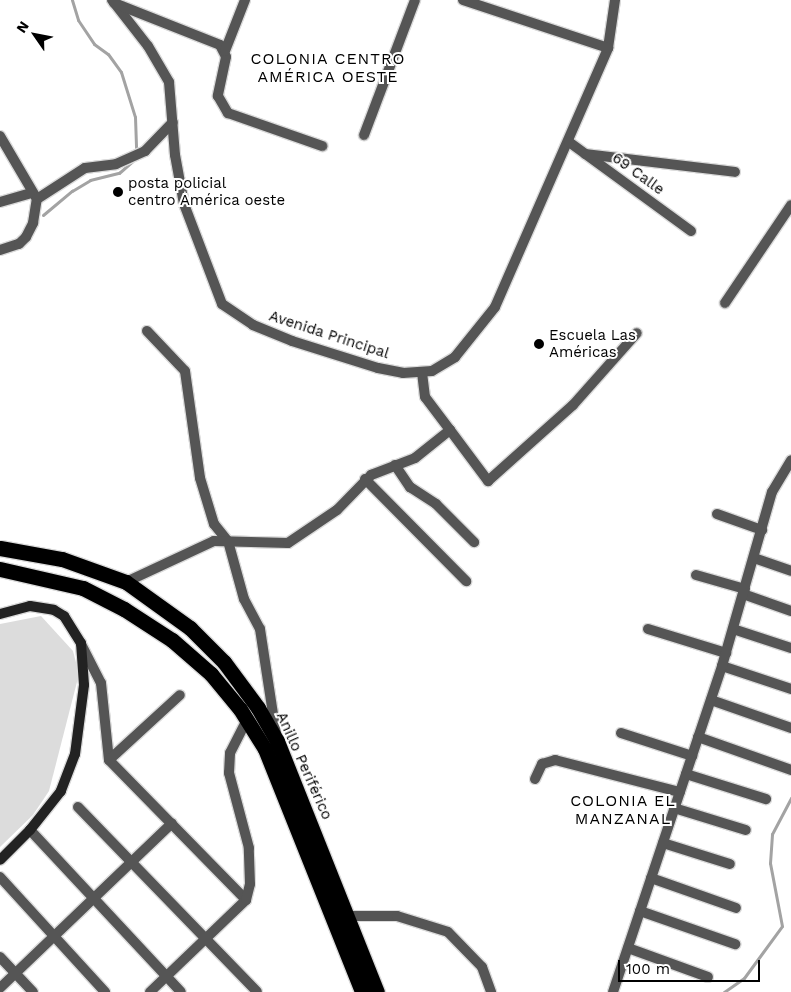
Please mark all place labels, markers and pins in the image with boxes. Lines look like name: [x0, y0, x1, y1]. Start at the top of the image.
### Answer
place label: posta policial centro América oeste: [128, 174, 286, 209]
marker: posta policial centro América oeste: [112, 186, 124, 198]
place label: Escuela Las Américas: [549, 326, 636, 361]
marker: Escuela Las Américas: [533, 338, 545, 350]

